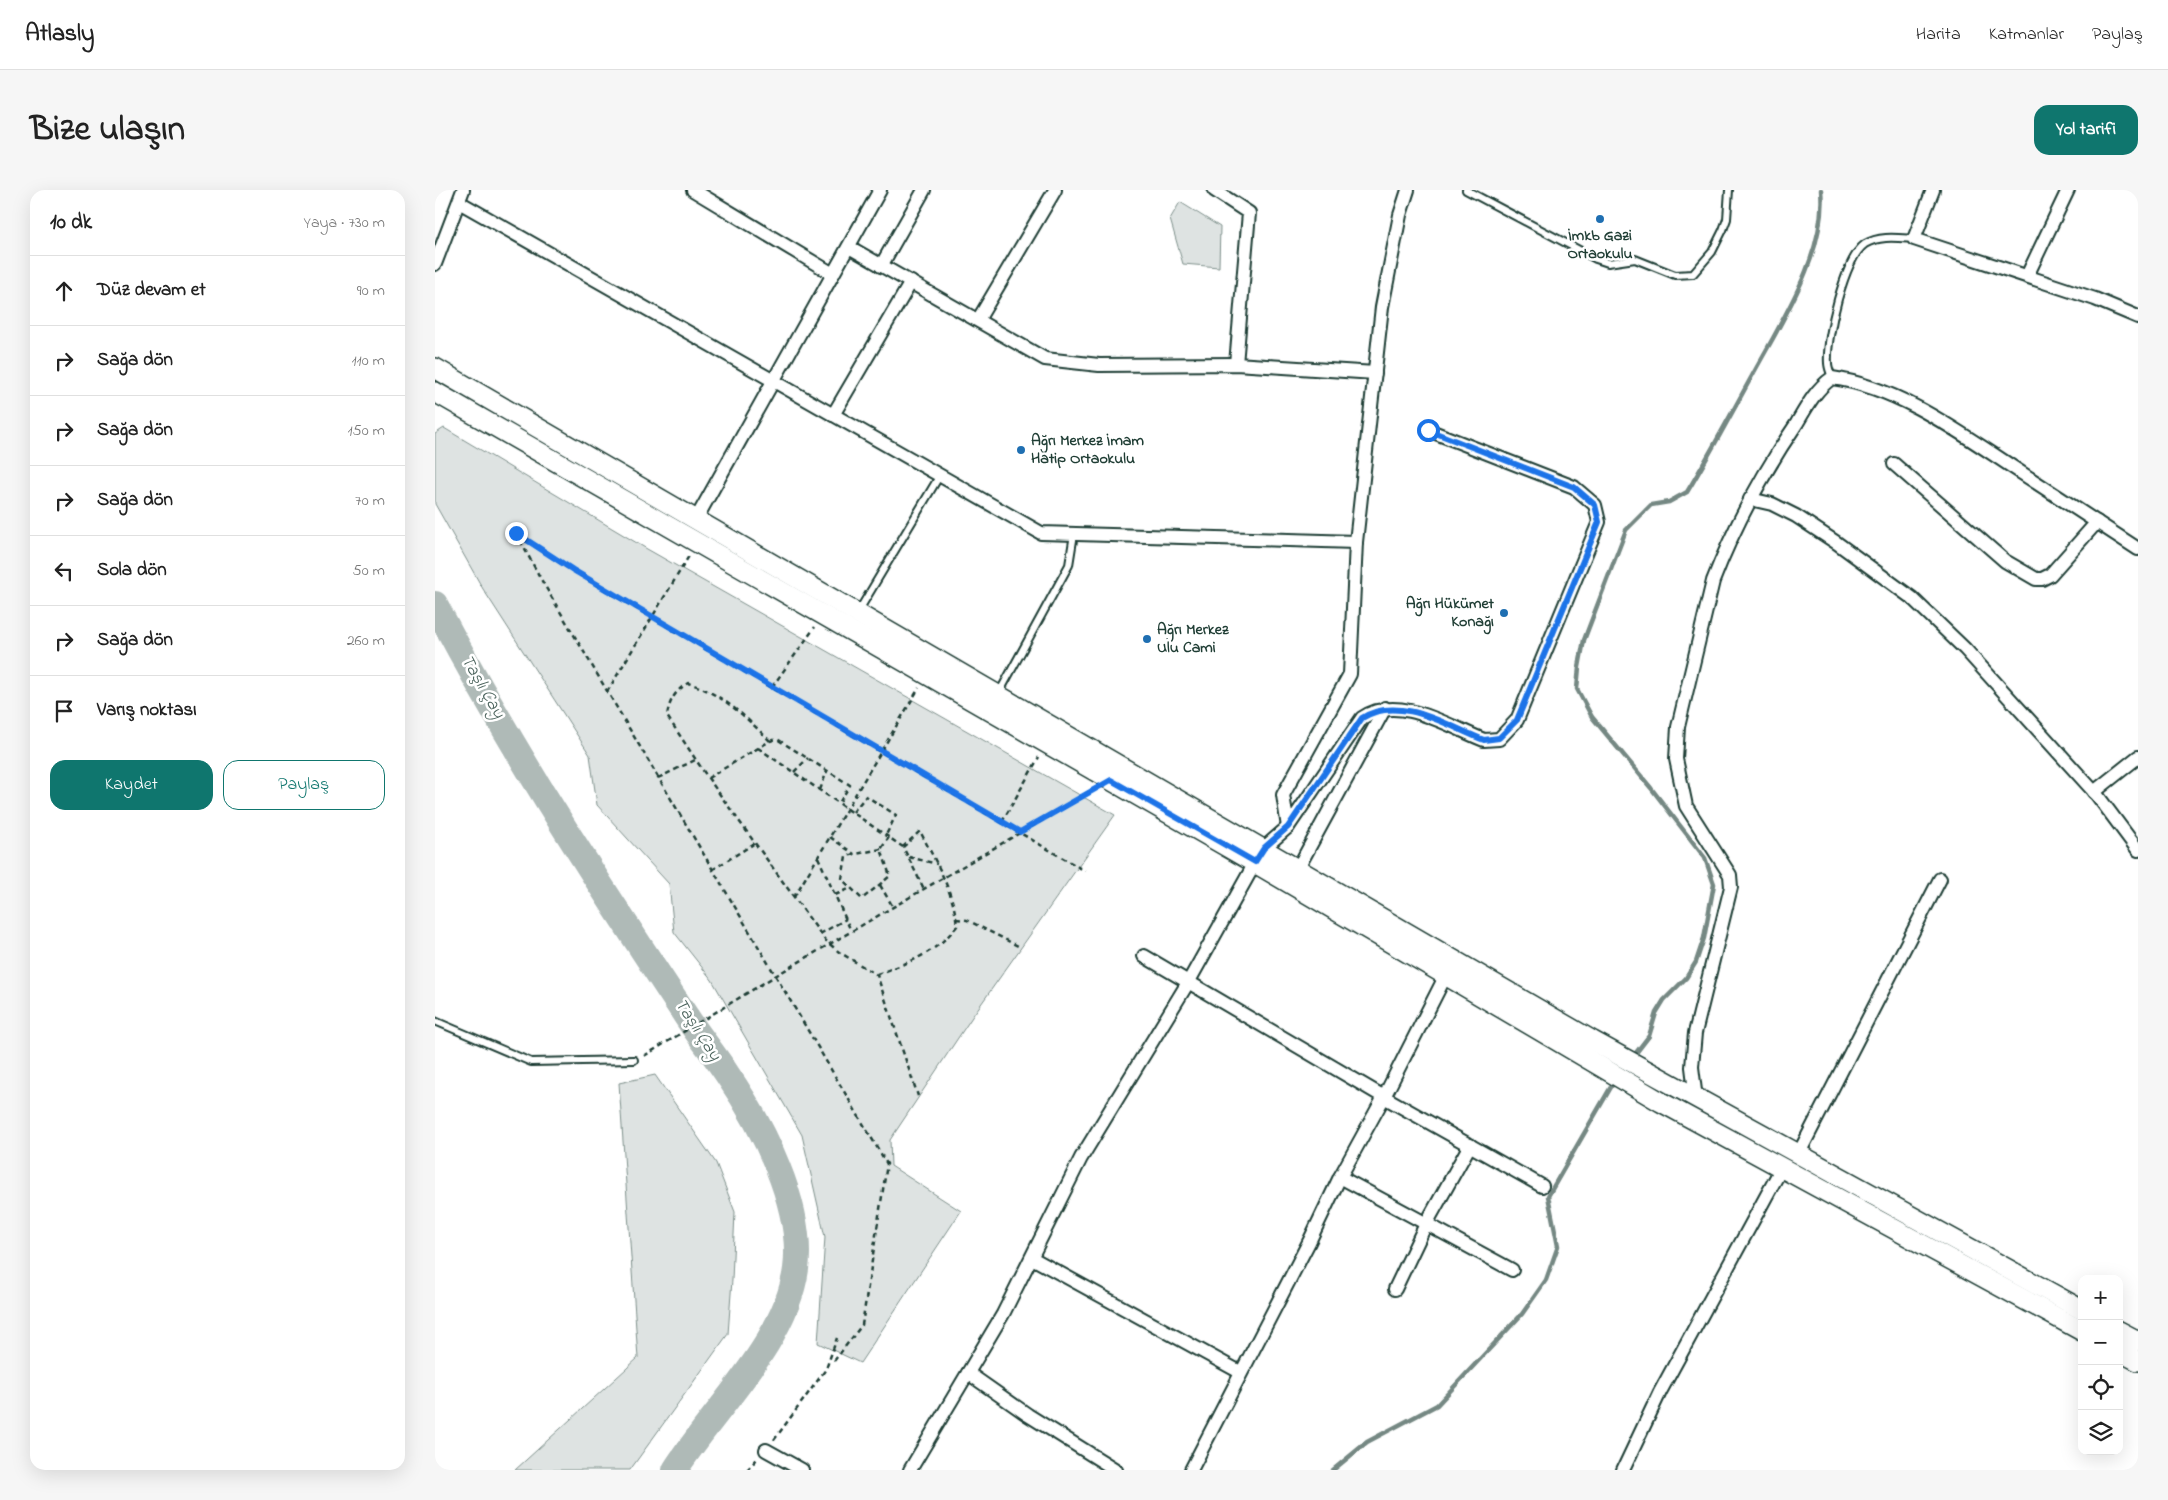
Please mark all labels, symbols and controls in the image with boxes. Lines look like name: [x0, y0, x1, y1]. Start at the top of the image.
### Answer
text: Atlasly: [25, 17, 94, 52]
text: Harita: [1916, 22, 1961, 48]
text: Katmanlar: [1989, 22, 2064, 48]
text: Paylaş: [2092, 22, 2143, 48]
text: Bize ulaşın: [30, 105, 185, 156]
button: Yol tarifi: [2034, 105, 2138, 155]
text: 10 dk: [50, 208, 92, 238]
text: Yaya · 730 m: [304, 211, 385, 235]
marker: İmkb Gazi Ortaokulu: [1594, 213, 1606, 225]
place label: İmkb Gazi Ortaokulu: [1567, 224, 1633, 266]
icon: ahead: [50, 277, 78, 305]
text: Düz devam et: [97, 277, 206, 304]
text: 90 m: [357, 279, 385, 303]
icon: right: [50, 347, 78, 375]
text: Sağa dön: [97, 347, 173, 374]
text: 110 m: [351, 349, 385, 373]
icon: right: [50, 417, 78, 445]
text: Sağa dön: [97, 417, 173, 444]
text: 150 m: [347, 419, 385, 443]
route start: [1417, 419, 1440, 442]
place label: Ağrı Merkez İmam Hatip Ortaokulu: [1031, 429, 1144, 471]
marker: Ağrı Merkez İmam Hatip Ortaokulu: [1015, 444, 1027, 456]
icon: right: [50, 487, 78, 515]
text: Sağa dön: [97, 487, 173, 514]
text: 70 m: [355, 489, 385, 513]
route end: [505, 522, 528, 545]
icon: left: [50, 557, 78, 585]
text: Sola dön: [97, 557, 167, 584]
text: 50 m: [353, 559, 385, 583]
place label: Ağrı Hükümet Konağı: [1406, 592, 1495, 635]
marker: Ağrı Hükümet Konağı: [1498, 607, 1510, 619]
place label: Ağrı Merkez Ulu Cami: [1157, 618, 1230, 660]
icon: right: [50, 627, 78, 655]
text: Sağa dön: [97, 627, 173, 654]
text: 260 m: [347, 629, 385, 653]
marker: Ağrı Merkez Ulu Cami: [1141, 633, 1153, 645]
water label: Taşlı Çay: [453, 650, 511, 724]
icon: arrive: [50, 697, 78, 725]
text: Varış noktası: [97, 697, 197, 724]
button: Kaydet: [50, 760, 213, 810]
button: Paylaş: [223, 760, 385, 810]
water label: Taşlı Çay: [667, 994, 727, 1067]
map controls: [2078, 1275, 2123, 1455]
button: +: [2078, 1275, 2123, 1320]
button: −: [2078, 1320, 2123, 1365]
button: locate: [2078, 1365, 2123, 1410]
button: layers: [2078, 1410, 2123, 1455]

